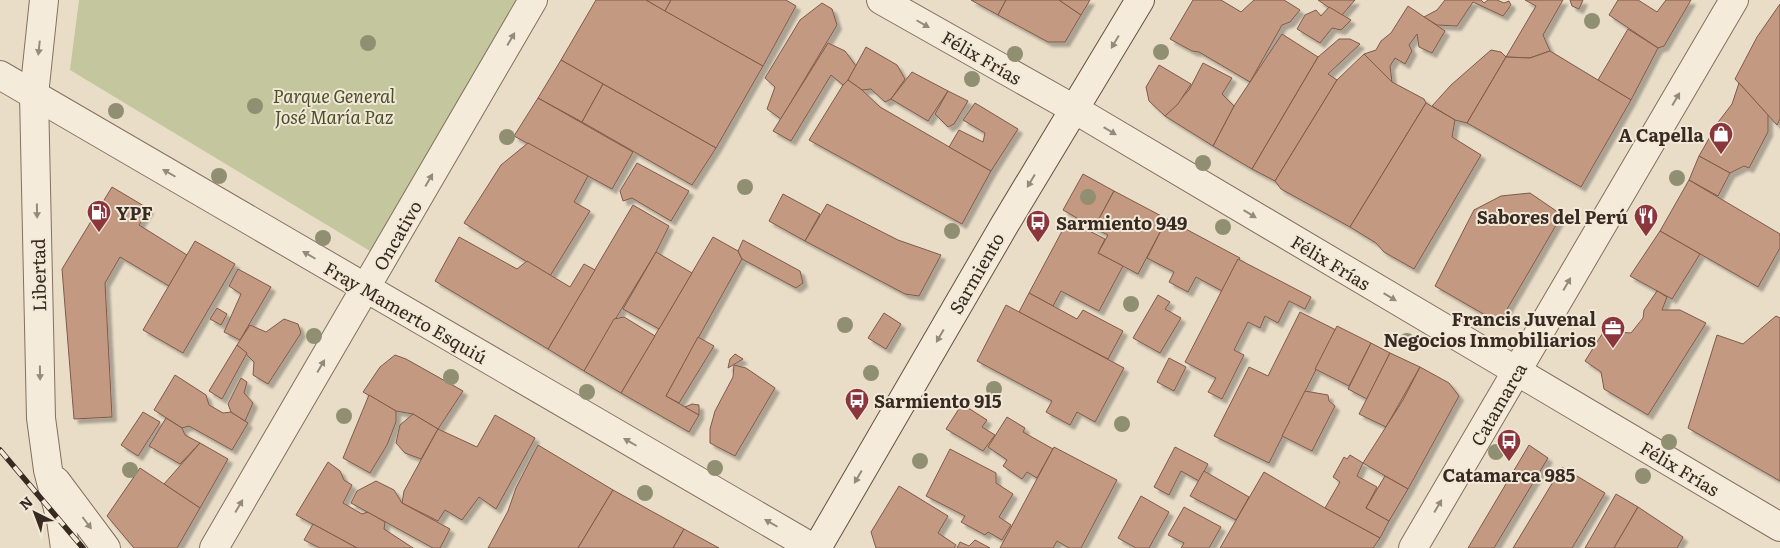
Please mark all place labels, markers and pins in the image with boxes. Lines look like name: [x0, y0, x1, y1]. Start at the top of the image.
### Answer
place label: A Capella: [1619, 121, 1705, 148]
shop icon: A Capella: [1708, 121, 1734, 155]
fuel station icon: YPF: [86, 199, 112, 233]
place label: YPF: [116, 199, 153, 226]
place label: Sabores del Perú: [1477, 203, 1628, 230]
restaurant icon: Sabores del Perú: [1633, 203, 1659, 237]
bus stop icon: Sarmiento 949: [1025, 209, 1051, 243]
place label: Sarmiento 949: [1056, 209, 1187, 236]
place label: Francis Juvenal Negocios Inmobiliarios: [1383, 305, 1596, 353]
office icon: Francis Juvenal Negocios Inmobiliarios: [1600, 315, 1626, 349]
bus stop icon: Sarmiento 915: [844, 387, 870, 421]
place label: Sarmiento 915: [874, 387, 1002, 414]
bus stop icon: Catamarca 985: [1496, 428, 1522, 462]
place label: Catamarca 985: [1443, 461, 1576, 488]

